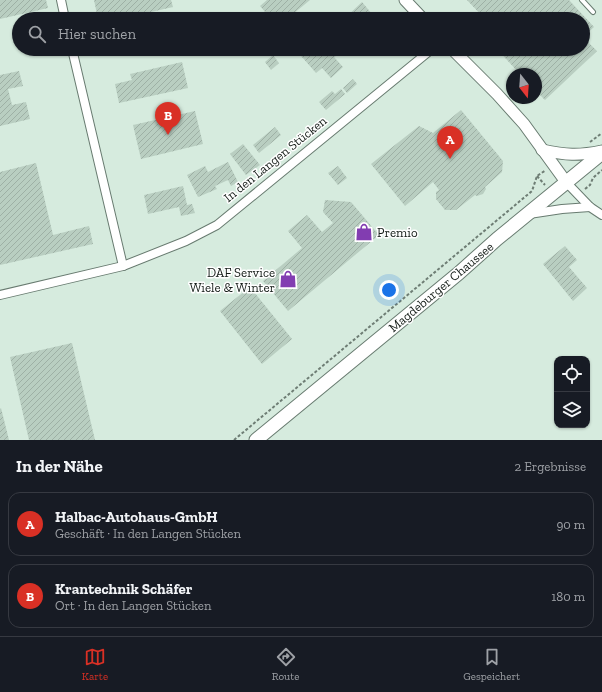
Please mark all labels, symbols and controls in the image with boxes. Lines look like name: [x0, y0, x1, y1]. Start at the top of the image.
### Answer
search box: [12, 12, 590, 56]
icon: search: [26, 23, 48, 45]
text: Hier suchen: [58, 25, 136, 43]
north arrow: [506, 68, 542, 104]
pin: B: [155, 102, 181, 135]
street label: In den Langen Stücken: [221, 113, 330, 205]
pin: A: [437, 126, 463, 159]
shop icon: Premio: [354, 222, 374, 242]
place label: Premio: [377, 225, 418, 240]
street label: Magdeburger Chaussee: [386, 239, 496, 335]
place label: DAF Service Wiele & Winter: [189, 265, 275, 295]
shop icon: DAF Service Wiele & Winter: [278, 269, 298, 289]
your location: [379, 280, 399, 300]
map controls: [554, 356, 590, 428]
button: locate: [554, 356, 590, 392]
button: layers: [554, 392, 590, 428]
text: In der Nähe: [16, 456, 103, 476]
text: 2 Ergebnisse: [514, 459, 586, 474]
text: Halbac-Autohaus-GmbH: [55, 508, 218, 526]
text: A: [26, 517, 34, 532]
text: 90 m: [556, 517, 585, 532]
text: Geschäft · In den Langen Stücken: [55, 526, 241, 541]
text: Krantechnik Schäfer: [55, 580, 192, 598]
text: B: [26, 589, 34, 604]
text: 180 m: [551, 589, 585, 604]
text: Ort · In den Langen Stücken: [55, 598, 211, 613]
tab: Karte: [82, 646, 108, 683]
tab: Route: [272, 646, 299, 683]
tab: Gespeichert: [463, 646, 520, 683]

